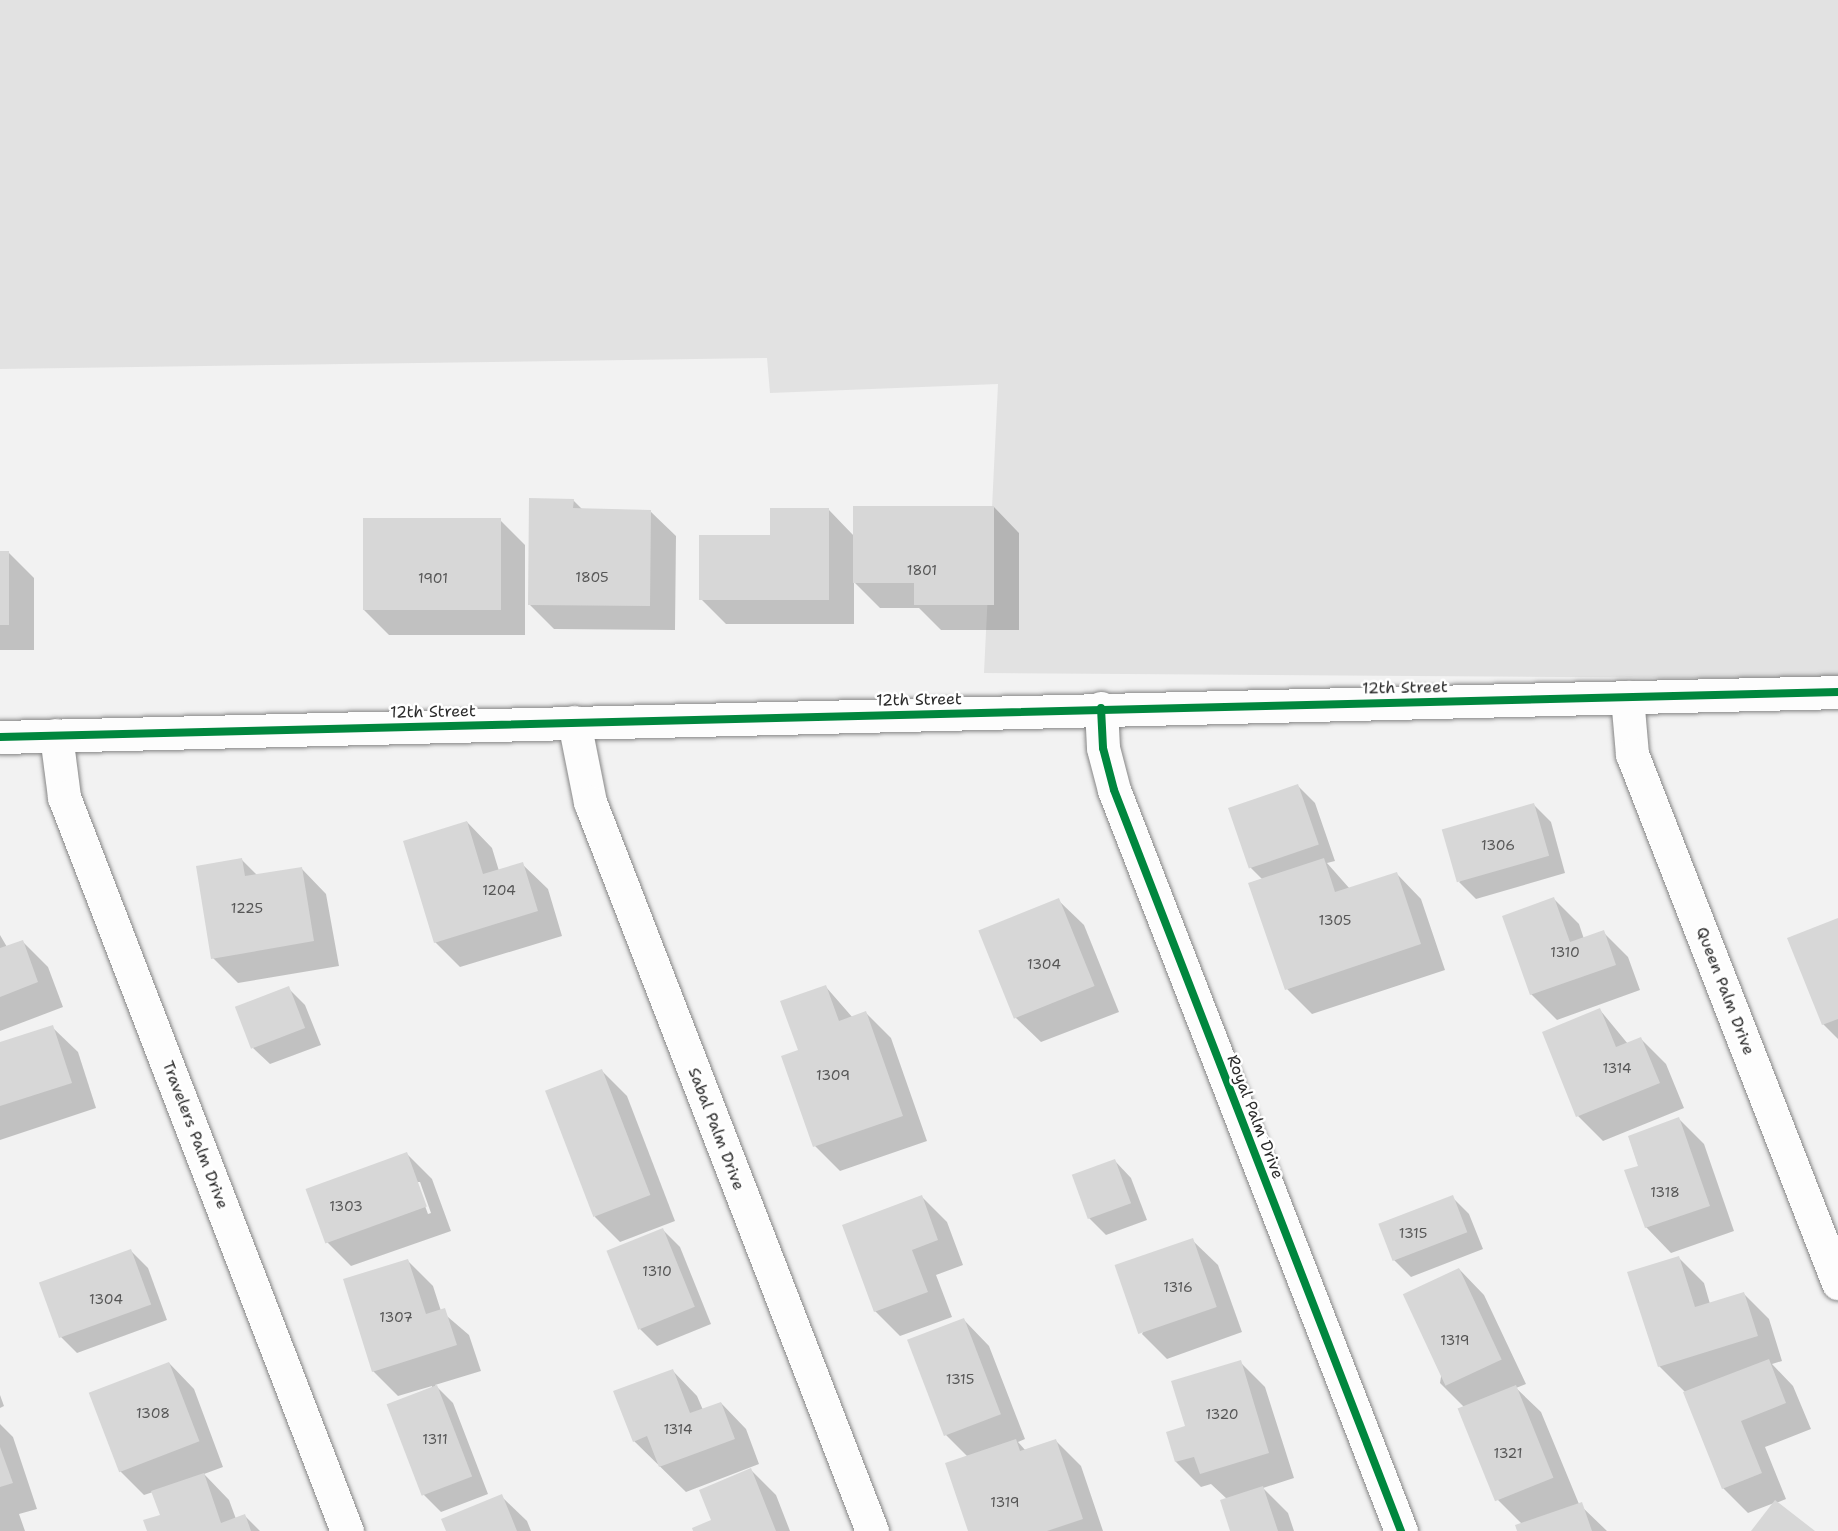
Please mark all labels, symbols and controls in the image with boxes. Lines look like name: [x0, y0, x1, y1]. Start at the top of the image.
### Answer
house number: 1801: [907, 562, 937, 578]
house number: 1805: [575, 569, 609, 585]
house number: 1901: [418, 570, 448, 586]
street label: 12th Street: [1362, 678, 1448, 698]
street label: 12th Street: [876, 690, 962, 710]
street label: 12th Street: [390, 702, 476, 722]
house number: 1306: [1481, 837, 1515, 853]
house number: 1204: [482, 882, 516, 898]
house number: 1225: [231, 900, 263, 916]
house number: 1305: [1319, 912, 1351, 928]
street label: Queen Palm Drive: [1692, 924, 1758, 1058]
house number: 1310: [1550, 944, 1580, 960]
house number: 1304: [1027, 956, 1061, 972]
street label: Royal Palm Drive: [1223, 1052, 1287, 1182]
street label: Travelers Palm Drive: [158, 1058, 232, 1212]
house number: 1314: [1602, 1060, 1632, 1076]
street label: Sabal Palm Drive: [684, 1065, 748, 1193]
house number: 1309: [816, 1067, 850, 1083]
house number: 1318: [1650, 1184, 1680, 1200]
house number: 1303: [329, 1198, 363, 1214]
house number: 1315: [1399, 1225, 1427, 1241]
house number: 1310: [642, 1263, 672, 1279]
house number: 1316: [1163, 1279, 1193, 1295]
house number: 1304: [89, 1291, 123, 1307]
house number: 1307: [379, 1309, 413, 1325]
house number: 1319: [1440, 1332, 1470, 1348]
house number: 1315: [946, 1371, 974, 1387]
house number: 1308: [136, 1405, 170, 1421]
house number: 1320: [1205, 1406, 1239, 1422]
house number: 1314: [663, 1421, 693, 1437]
house number: 1311: [422, 1431, 448, 1447]
house number: 1321: [1494, 1445, 1522, 1461]
house number: 1319: [990, 1494, 1020, 1510]

